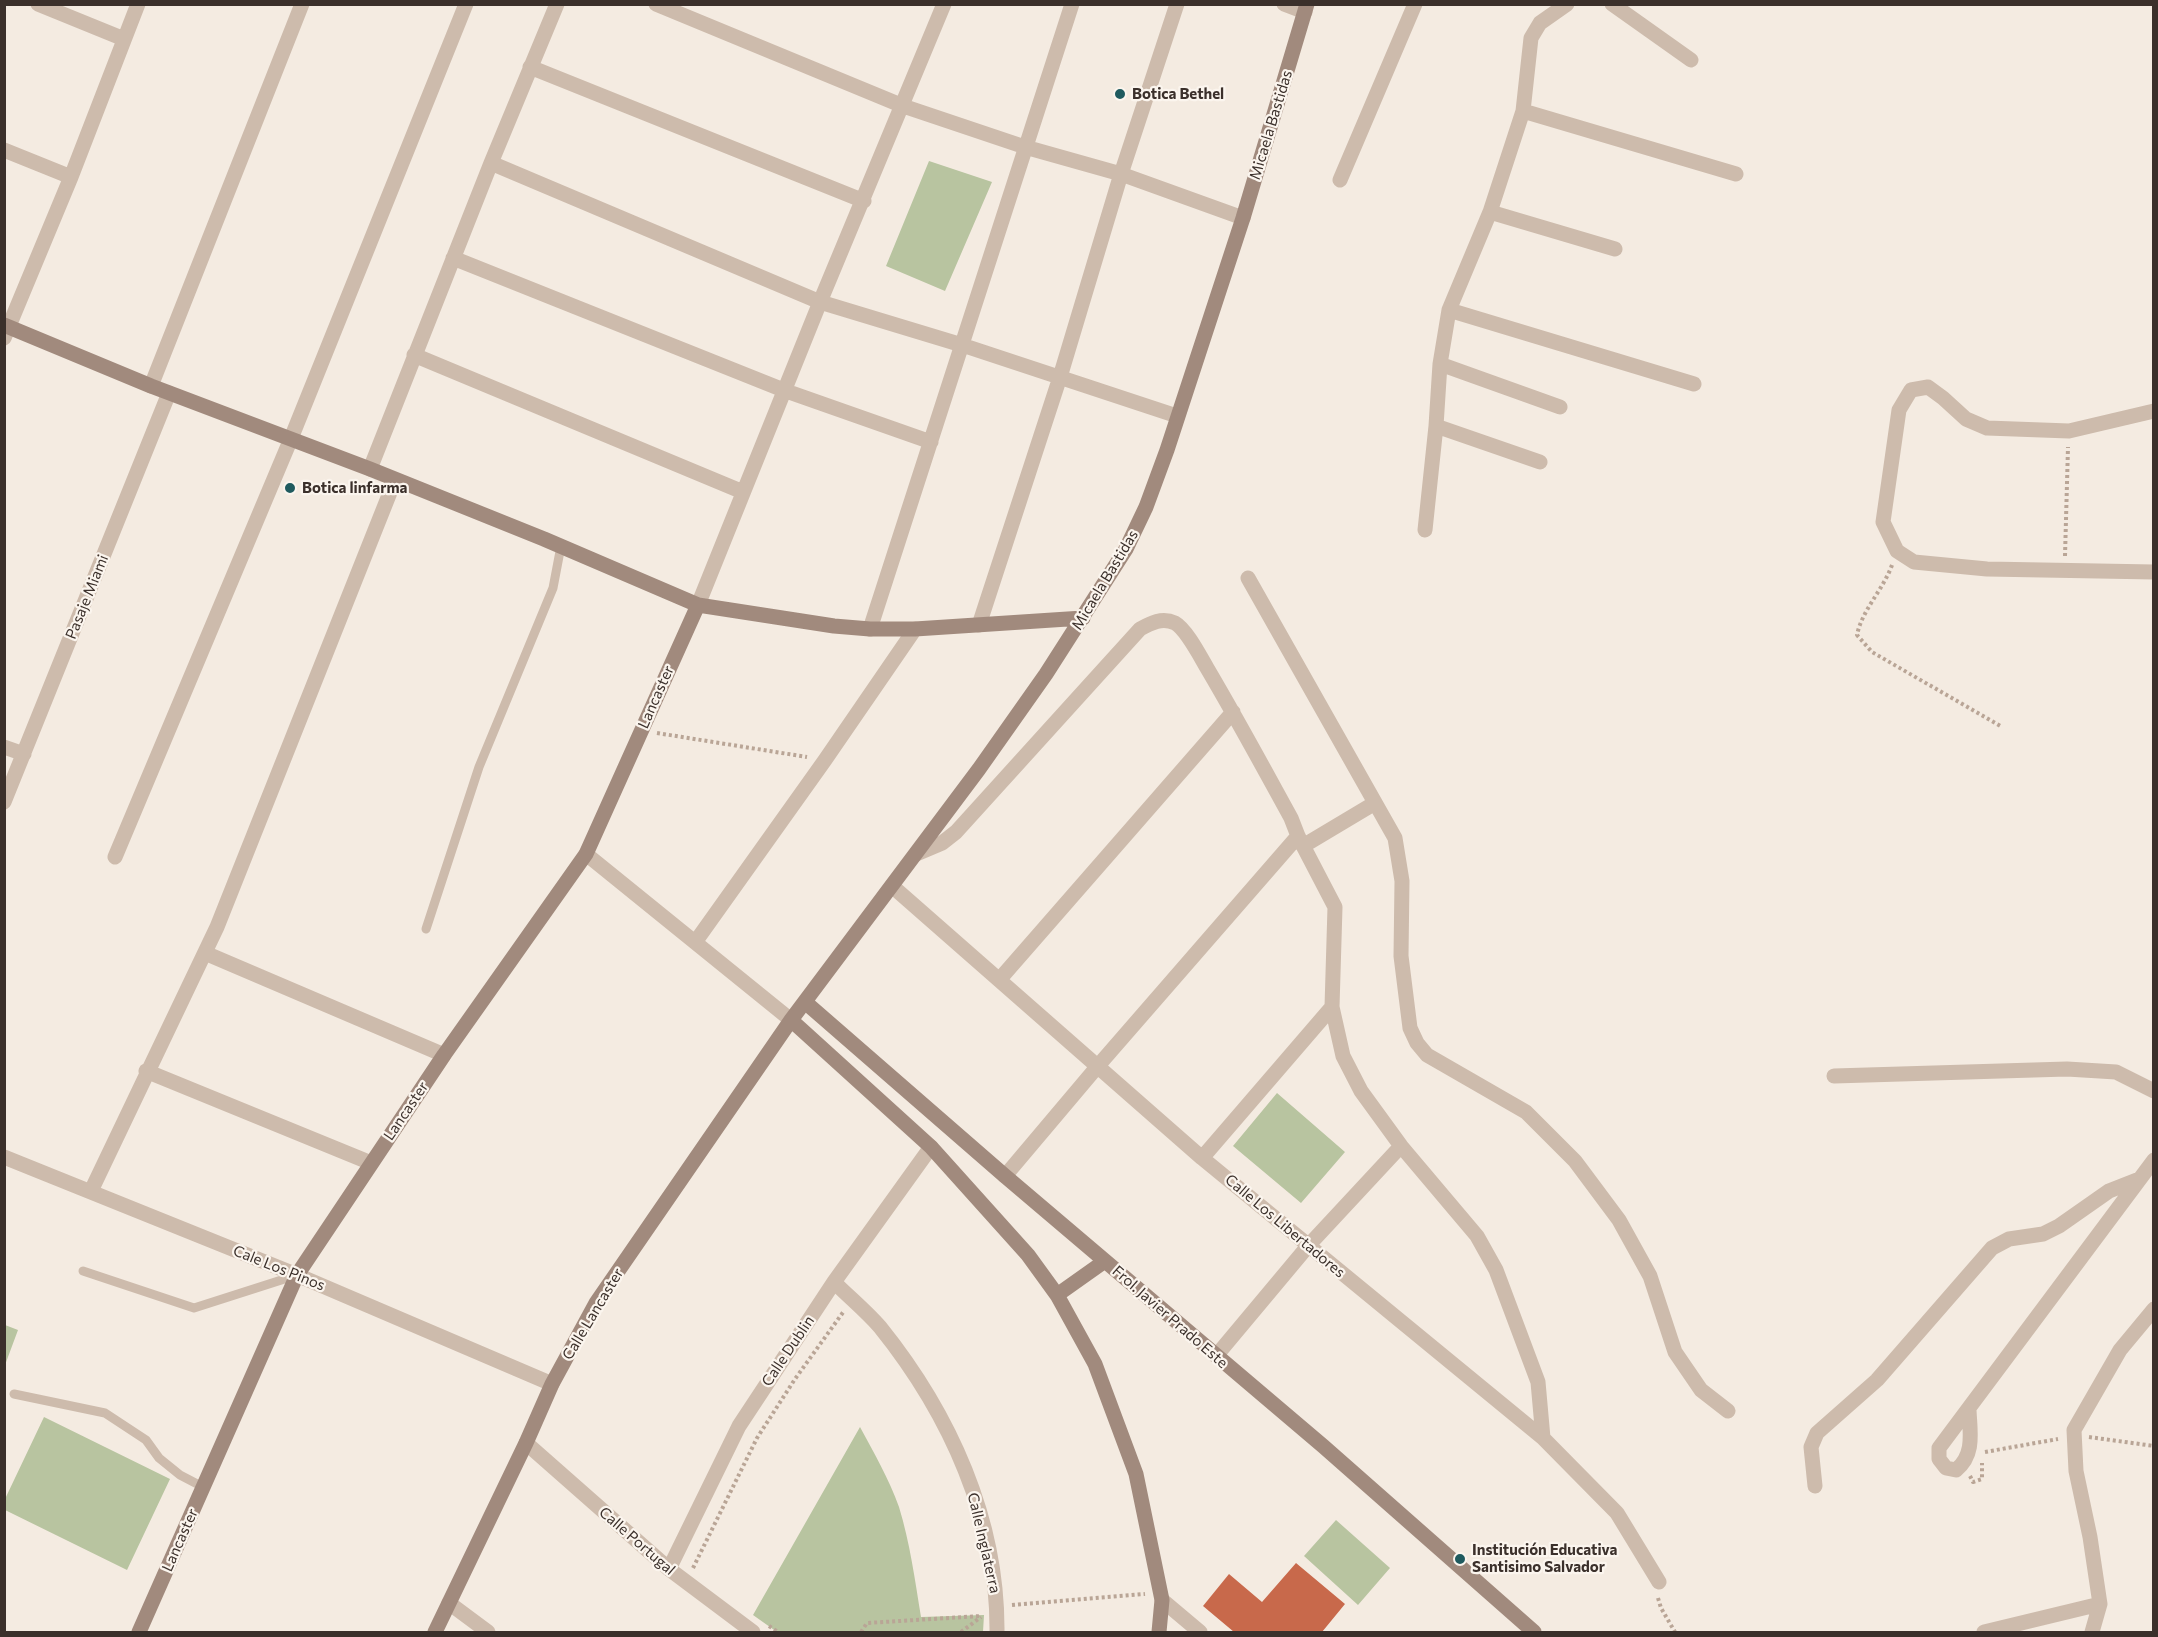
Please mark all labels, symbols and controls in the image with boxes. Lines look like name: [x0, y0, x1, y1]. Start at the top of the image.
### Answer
street label: Micaela Bastidas: [1246, 68, 1296, 182]
place label: Botica Bethel: [1132, 85, 1224, 103]
marker: Botica Bethel: [1113, 87, 1127, 101]
place label: Botica linfarma: [302, 479, 407, 497]
marker: Botica linfarma: [283, 481, 297, 495]
street label: Micaela Bastidas: [1068, 527, 1142, 633]
street label: Pasaje Miami: [62, 552, 112, 642]
street label: Lancaster: [634, 663, 678, 731]
street label: Lancaster: [380, 1078, 432, 1144]
street label: Calle Los Libertadores: [1221, 1171, 1349, 1281]
street label: Cale Los Pinos: [231, 1241, 327, 1295]
street label: Frol. Javier Prado Este: [1109, 1262, 1231, 1372]
street label: Calle Lancaster: [559, 1265, 627, 1363]
street label: Calle Dublin: [758, 1312, 818, 1390]
street label: Calle Inglaterra: [964, 1491, 1004, 1595]
street label: Calle Portugal: [595, 1503, 679, 1579]
street label: Lancaster: [158, 1506, 202, 1574]
place label: Institución Educativa Santisimo Salvador: [1472, 1541, 1618, 1576]
marker: Institución Educativa Santisimo Salvador: [1453, 1552, 1467, 1566]

